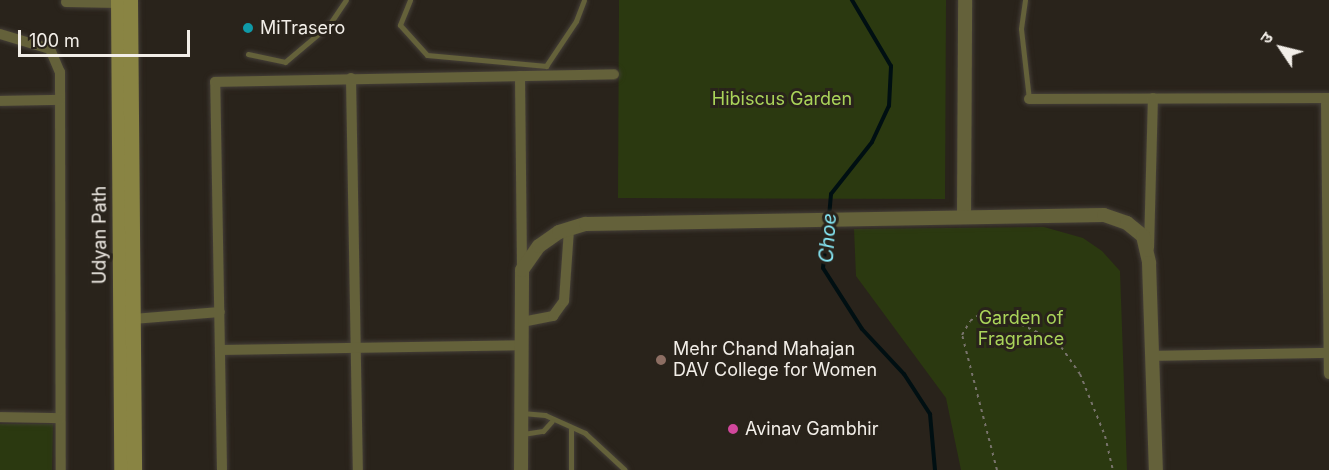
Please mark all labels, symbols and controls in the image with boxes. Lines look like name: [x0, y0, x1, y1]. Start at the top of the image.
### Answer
place label: MiTrasero: [260, 17, 345, 39]
scale bar: [21, 18, 194, 56]
north arrow: [1251, 18, 1311, 78]
marker: MiTrasero: [241, 21, 255, 35]
text: उ: [1255, 28, 1277, 47]
text: 100 m: [29, 30, 80, 51]
park label: Hibiscus Garden: [712, 88, 852, 110]
street label: Udyan Path: [89, 186, 111, 284]
water label: Choe: [814, 212, 842, 264]
park label: Garden of Fragrance: [978, 308, 1064, 350]
place label: Mehr Chand Mahajan DAV College for Women: [673, 339, 877, 382]
marker: Mehr Chand Mahajan DAV College for Women: [654, 353, 668, 367]
place label: Avinav Gambhir: [745, 418, 878, 440]
marker: Avinav Gambhir: [726, 422, 740, 436]

